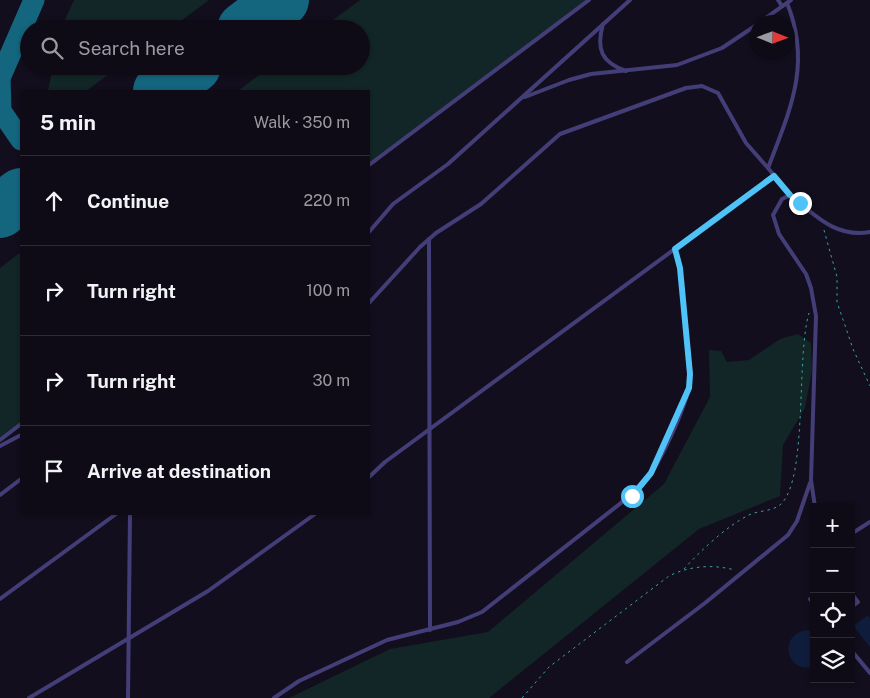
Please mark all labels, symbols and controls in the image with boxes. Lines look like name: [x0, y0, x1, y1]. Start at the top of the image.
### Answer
north arrow: [750, 15, 795, 60]
search box: [20, 20, 370, 75]
icon: search: [38, 34, 66, 62]
text: Search here: [78, 37, 185, 59]
text: 5 min: [40, 110, 96, 135]
text: Walk · 350 m: [254, 113, 350, 132]
icon: ahead: [40, 187, 68, 215]
text: Continue: [87, 190, 169, 212]
text: 220 m: [303, 191, 350, 210]
route end: [789, 192, 812, 215]
icon: right: [40, 277, 68, 305]
text: Turn right: [87, 280, 176, 302]
text: 100 m: [306, 281, 350, 300]
icon: right: [40, 367, 68, 395]
text: Turn right: [87, 370, 176, 392]
text: 30 m: [313, 371, 350, 390]
icon: arrive: [40, 457, 68, 485]
text: Arrive at destination: [87, 460, 271, 482]
route start: [621, 485, 644, 508]
map controls: [810, 503, 855, 683]
button: +: [810, 503, 855, 548]
button: −: [810, 548, 855, 593]
button: locate: [810, 593, 855, 638]
button: layers: [810, 638, 855, 683]

